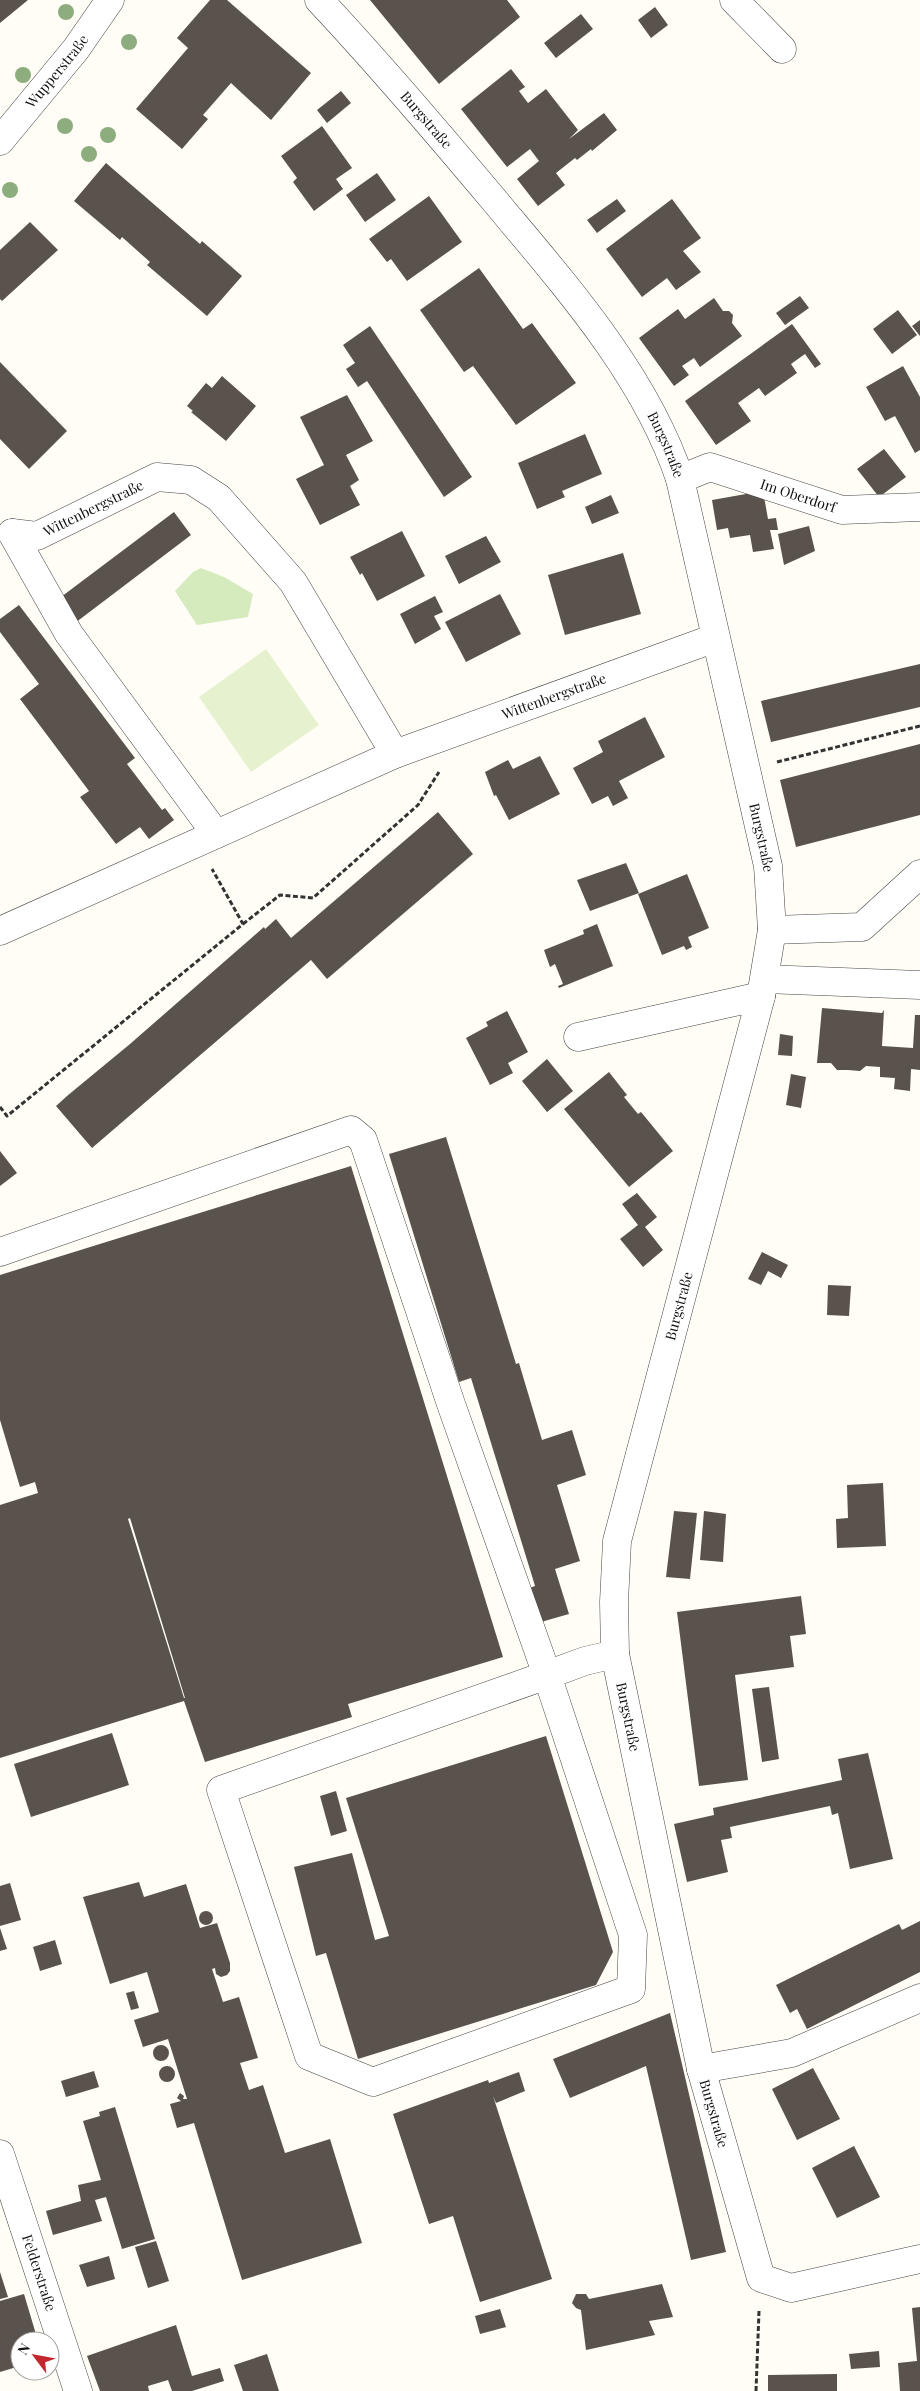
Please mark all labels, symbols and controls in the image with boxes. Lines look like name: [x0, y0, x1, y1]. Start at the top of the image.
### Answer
street label: Wupperstraße: [20, 31, 92, 113]
street label: Burgstraße: [397, 87, 457, 153]
street label: Burgstraße: [643, 408, 689, 480]
street label: Im Oberdorf: [758, 474, 840, 517]
street label: Wittenbergstraße: [39, 475, 147, 541]
street label: Wittenbergstraße: [498, 668, 609, 724]
street label: Burgstraße: [745, 801, 778, 873]
street label: Burgstraße: [660, 1270, 697, 1342]
street label: Burgstraße: [612, 1680, 645, 1753]
street label: Burgstraße: [695, 2077, 733, 2150]
street label: Felderstraße: [18, 2232, 61, 2313]
north arrow: [10, 2331, 60, 2381]
text: N: [13, 2340, 34, 2358]

